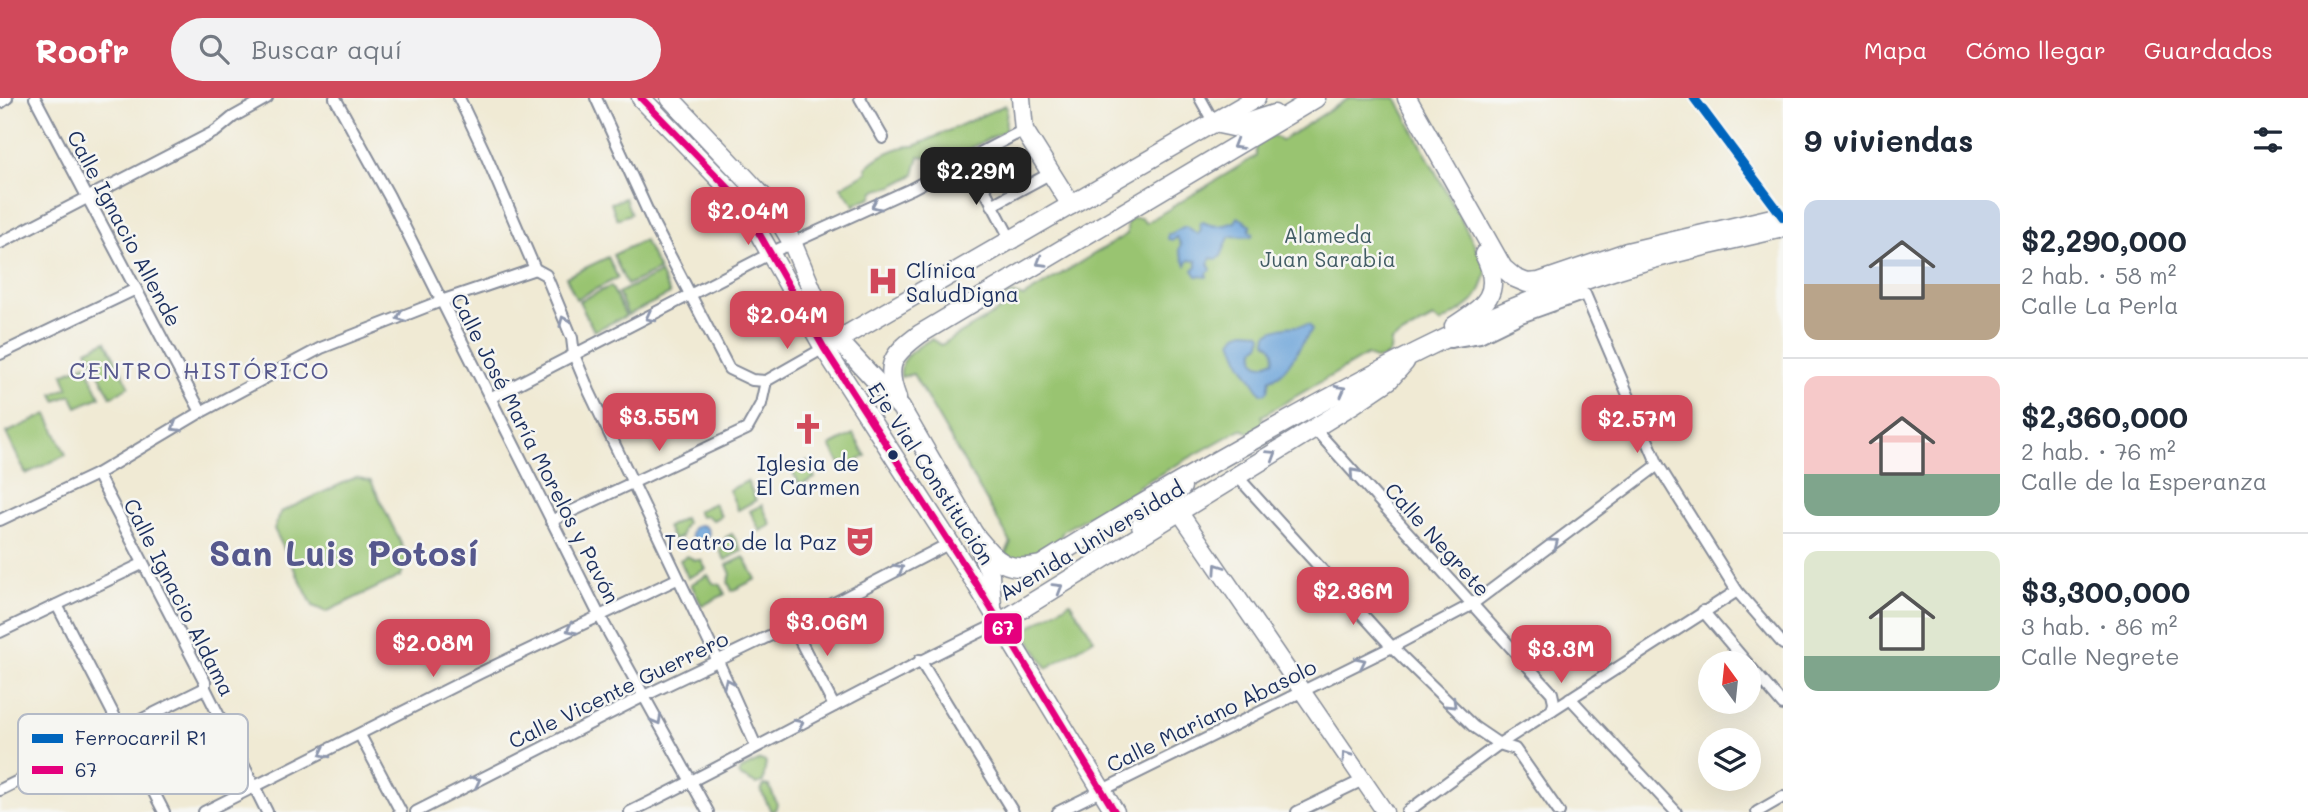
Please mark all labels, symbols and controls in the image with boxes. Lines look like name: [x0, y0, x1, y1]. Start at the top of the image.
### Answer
search box: [171, 18, 661, 81]
text: Roofr: [35, 28, 129, 71]
icon: search: [195, 30, 233, 68]
text: Buscar aquí: [251, 32, 402, 66]
text: Mapa: [1864, 34, 1928, 65]
text: Cómo llegar: [1966, 34, 2106, 65]
text: Guardados: [2144, 34, 2273, 65]
text: 9 viviendas: [1804, 120, 1973, 160]
icon: filters: [2249, 121, 2287, 159]
street label: Calle Ignacio Allende: [62, 125, 188, 331]
one-way arrow: [1231, 137, 1244, 150]
pin: $2.29M: [919, 148, 1033, 207]
text: $2.29M: [936, 155, 1016, 185]
pin: $2.04M: [691, 188, 805, 247]
text: $2.04M: [707, 195, 789, 225]
one-way arrow: [871, 197, 883, 211]
text: $2,290,000: [2021, 220, 2187, 260]
park label: Alameda Juan Sarabia: [1260, 221, 1396, 272]
icon: home: [1860, 228, 1944, 312]
one-way arrow: [1036, 254, 1049, 267]
place label: Clínica SaludDigna: [906, 256, 1019, 307]
text: 2 hab. · 58 m²: [2021, 260, 2176, 290]
hospital icon: Clínica SaludDigna: [866, 264, 900, 298]
street label: Calle José María Morelos y Pavón: [446, 288, 626, 608]
text: Calle La Perla: [2021, 290, 2179, 320]
pin: $2.04M: [730, 292, 844, 351]
text: $2.04M: [746, 299, 828, 329]
one-way arrow: [396, 308, 408, 322]
one-way arrow: [645, 308, 657, 322]
one-way arrow: [558, 315, 572, 328]
district label: CENTRO HISTÓRICO: [69, 355, 331, 385]
street label: Eje Vial Constitución: [863, 377, 1001, 569]
one-way arrow: [1333, 385, 1346, 398]
pin: $3.55M: [602, 394, 716, 453]
pin: $2.57M: [1580, 396, 1694, 455]
text: $2,360,000: [2021, 396, 2188, 436]
text: $3.55M: [619, 401, 699, 431]
text: $2.57M: [1597, 403, 1677, 433]
icon: home: [1860, 404, 1944, 488]
church icon: Iglesia de El Carmen: [791, 412, 825, 446]
one-way arrow: [170, 419, 183, 432]
text: 2 hab. · 76 m²: [2021, 436, 2176, 466]
unlabelled marker: [886, 448, 900, 462]
place label: Iglesia de El Carmen: [756, 449, 860, 500]
one-way arrow: [1264, 450, 1277, 463]
text: Calle de la Esperanza: [2021, 466, 2267, 496]
one-way arrow: [1350, 468, 1362, 481]
street label: Avenida Universidad: [994, 474, 1188, 606]
street label: Calle Negrete: [1380, 476, 1496, 602]
street label: Calle Ignacio Aldama: [118, 494, 242, 700]
theatre icon: Teatro de la Paz: [843, 524, 877, 558]
place label: Teatro de la Paz: [665, 528, 837, 555]
district label: San Luis Potosí: [209, 529, 479, 575]
one-way arrow: [1546, 539, 1559, 551]
one-way arrow: [1214, 563, 1226, 576]
one-way arrow: [892, 564, 904, 578]
pin: $2.36M: [1296, 568, 1410, 627]
text: $3,300,000: [2021, 571, 2190, 611]
text: $2.36M: [1313, 575, 1393, 605]
icon: home: [1860, 579, 1944, 663]
one-way arrow: [1050, 583, 1063, 596]
pin: $3.06M: [770, 598, 884, 658]
text: $3.06M: [786, 606, 868, 636]
text: 3 hab. · 86 m²: [2021, 611, 2178, 641]
line badge: 67: [983, 612, 1023, 645]
text: 67: [992, 615, 1014, 640]
pin: $2.08M: [376, 620, 490, 679]
one-way arrow: [566, 621, 578, 635]
street label: Calle Vicente Guerrero: [504, 624, 732, 754]
pin: $3.3M: [1512, 626, 1610, 685]
text: $2.08M: [392, 627, 474, 657]
text: $3.3M: [1527, 633, 1595, 663]
text: Calle Negrete: [2021, 641, 2180, 671]
north arrow: [1698, 651, 1760, 714]
map controls: [1698, 651, 1761, 791]
street label: Calle Mariano Abasolo: [1102, 652, 1320, 778]
one-way arrow: [1354, 657, 1366, 671]
one-way arrow: [722, 678, 736, 691]
one-way arrow: [1443, 696, 1456, 709]
one-way arrow: [649, 713, 662, 725]
legend: [18, 714, 248, 794]
one-way arrow: [792, 718, 805, 732]
text: Ferrocarril R1: [75, 725, 207, 750]
button: layers: [1698, 728, 1761, 791]
one-way arrow: [319, 744, 331, 758]
one-way arrow: [1342, 751, 1354, 764]
text: 67: [75, 757, 97, 782]
one-way arrow: [469, 775, 481, 789]

